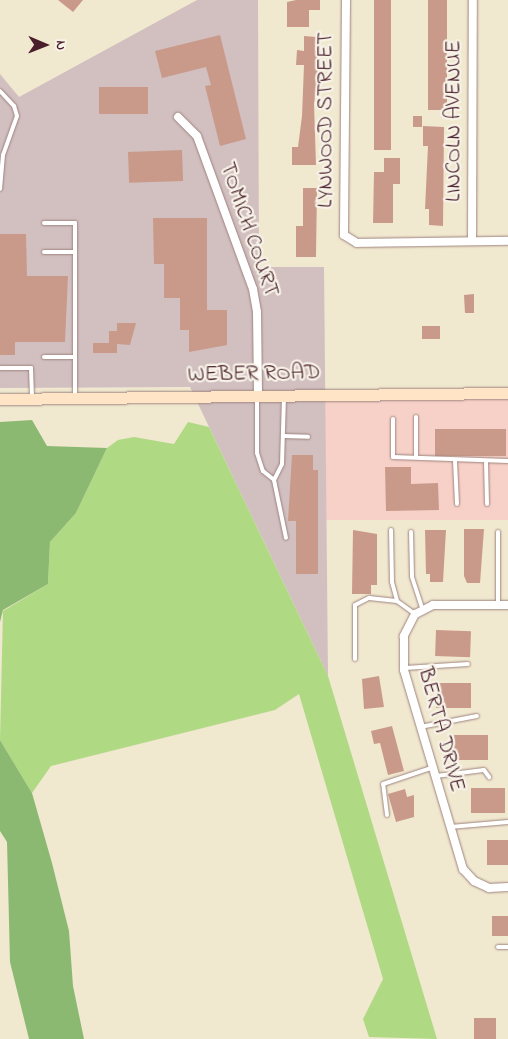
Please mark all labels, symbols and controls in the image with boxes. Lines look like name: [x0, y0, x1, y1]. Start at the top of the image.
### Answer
north arrow: [20, 20, 70, 70]
street label: LYNWOOD STREET: [314, 32, 340, 208]
text: N: [50, 40, 71, 50]
street label: LINCOLN AVENUE: [442, 40, 468, 202]
street label: TOMICH COURT: [213, 159, 283, 301]
street label: WEBER ROAD: [187, 361, 321, 389]
street label: BERTA DRIVE: [411, 665, 469, 795]

